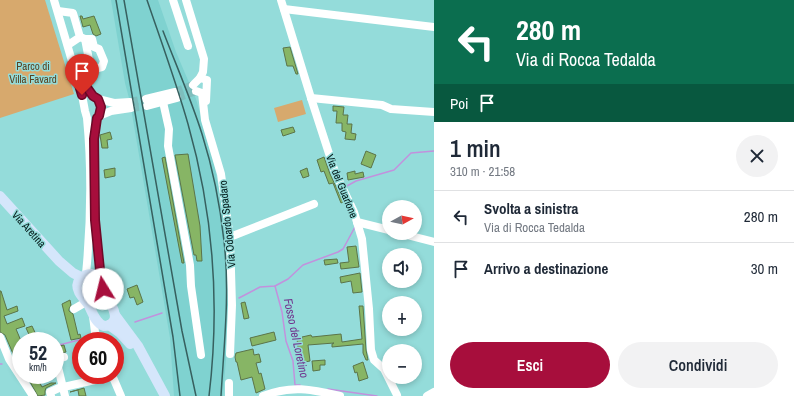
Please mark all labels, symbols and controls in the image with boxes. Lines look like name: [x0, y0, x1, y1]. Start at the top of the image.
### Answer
text: 280 m: [516, 11, 581, 49]
icon: left: [450, 16, 502, 68]
text: Via di Rocca Tedalda: [516, 47, 656, 72]
pin: [65, 54, 99, 95]
park label: Parco di Villa Favard: [9, 59, 57, 86]
icon: arrive: [71, 60, 93, 82]
icon: arrive: [476, 92, 498, 114]
text: Poi: [450, 93, 468, 114]
text: 1 min: [450, 132, 501, 164]
button: close: [736, 135, 778, 177]
street label: Via del Guarlone: [323, 152, 361, 220]
text: 310 m · 21:58: [450, 163, 515, 180]
street label: Via Odoardo Spadaro: [215, 180, 239, 268]
text: Svolta a sinistra: [484, 198, 578, 219]
north arrow: [382, 200, 422, 240]
map controls: [382, 200, 422, 384]
icon: left: [450, 206, 472, 228]
text: 280 m: [744, 206, 778, 227]
street label: Via Aretina: [9, 208, 49, 250]
text: Via di Rocca Tedalda: [484, 219, 585, 236]
button: sound: [382, 248, 422, 288]
icon: arrive: [450, 258, 472, 280]
text: Arrivo a destinazione: [484, 258, 608, 279]
text: 30 m: [751, 258, 778, 279]
position arrow: [82, 268, 124, 310]
button: +: [382, 296, 422, 336]
water label: Fosso del Loretino: [280, 297, 312, 380]
speed limit sign: 60: [72, 332, 124, 384]
text: 52: [29, 339, 47, 366]
button: Esci: [450, 342, 610, 388]
button: Condividi: [618, 342, 778, 388]
button: −: [382, 344, 422, 384]
text: km/h: [29, 361, 47, 374]

